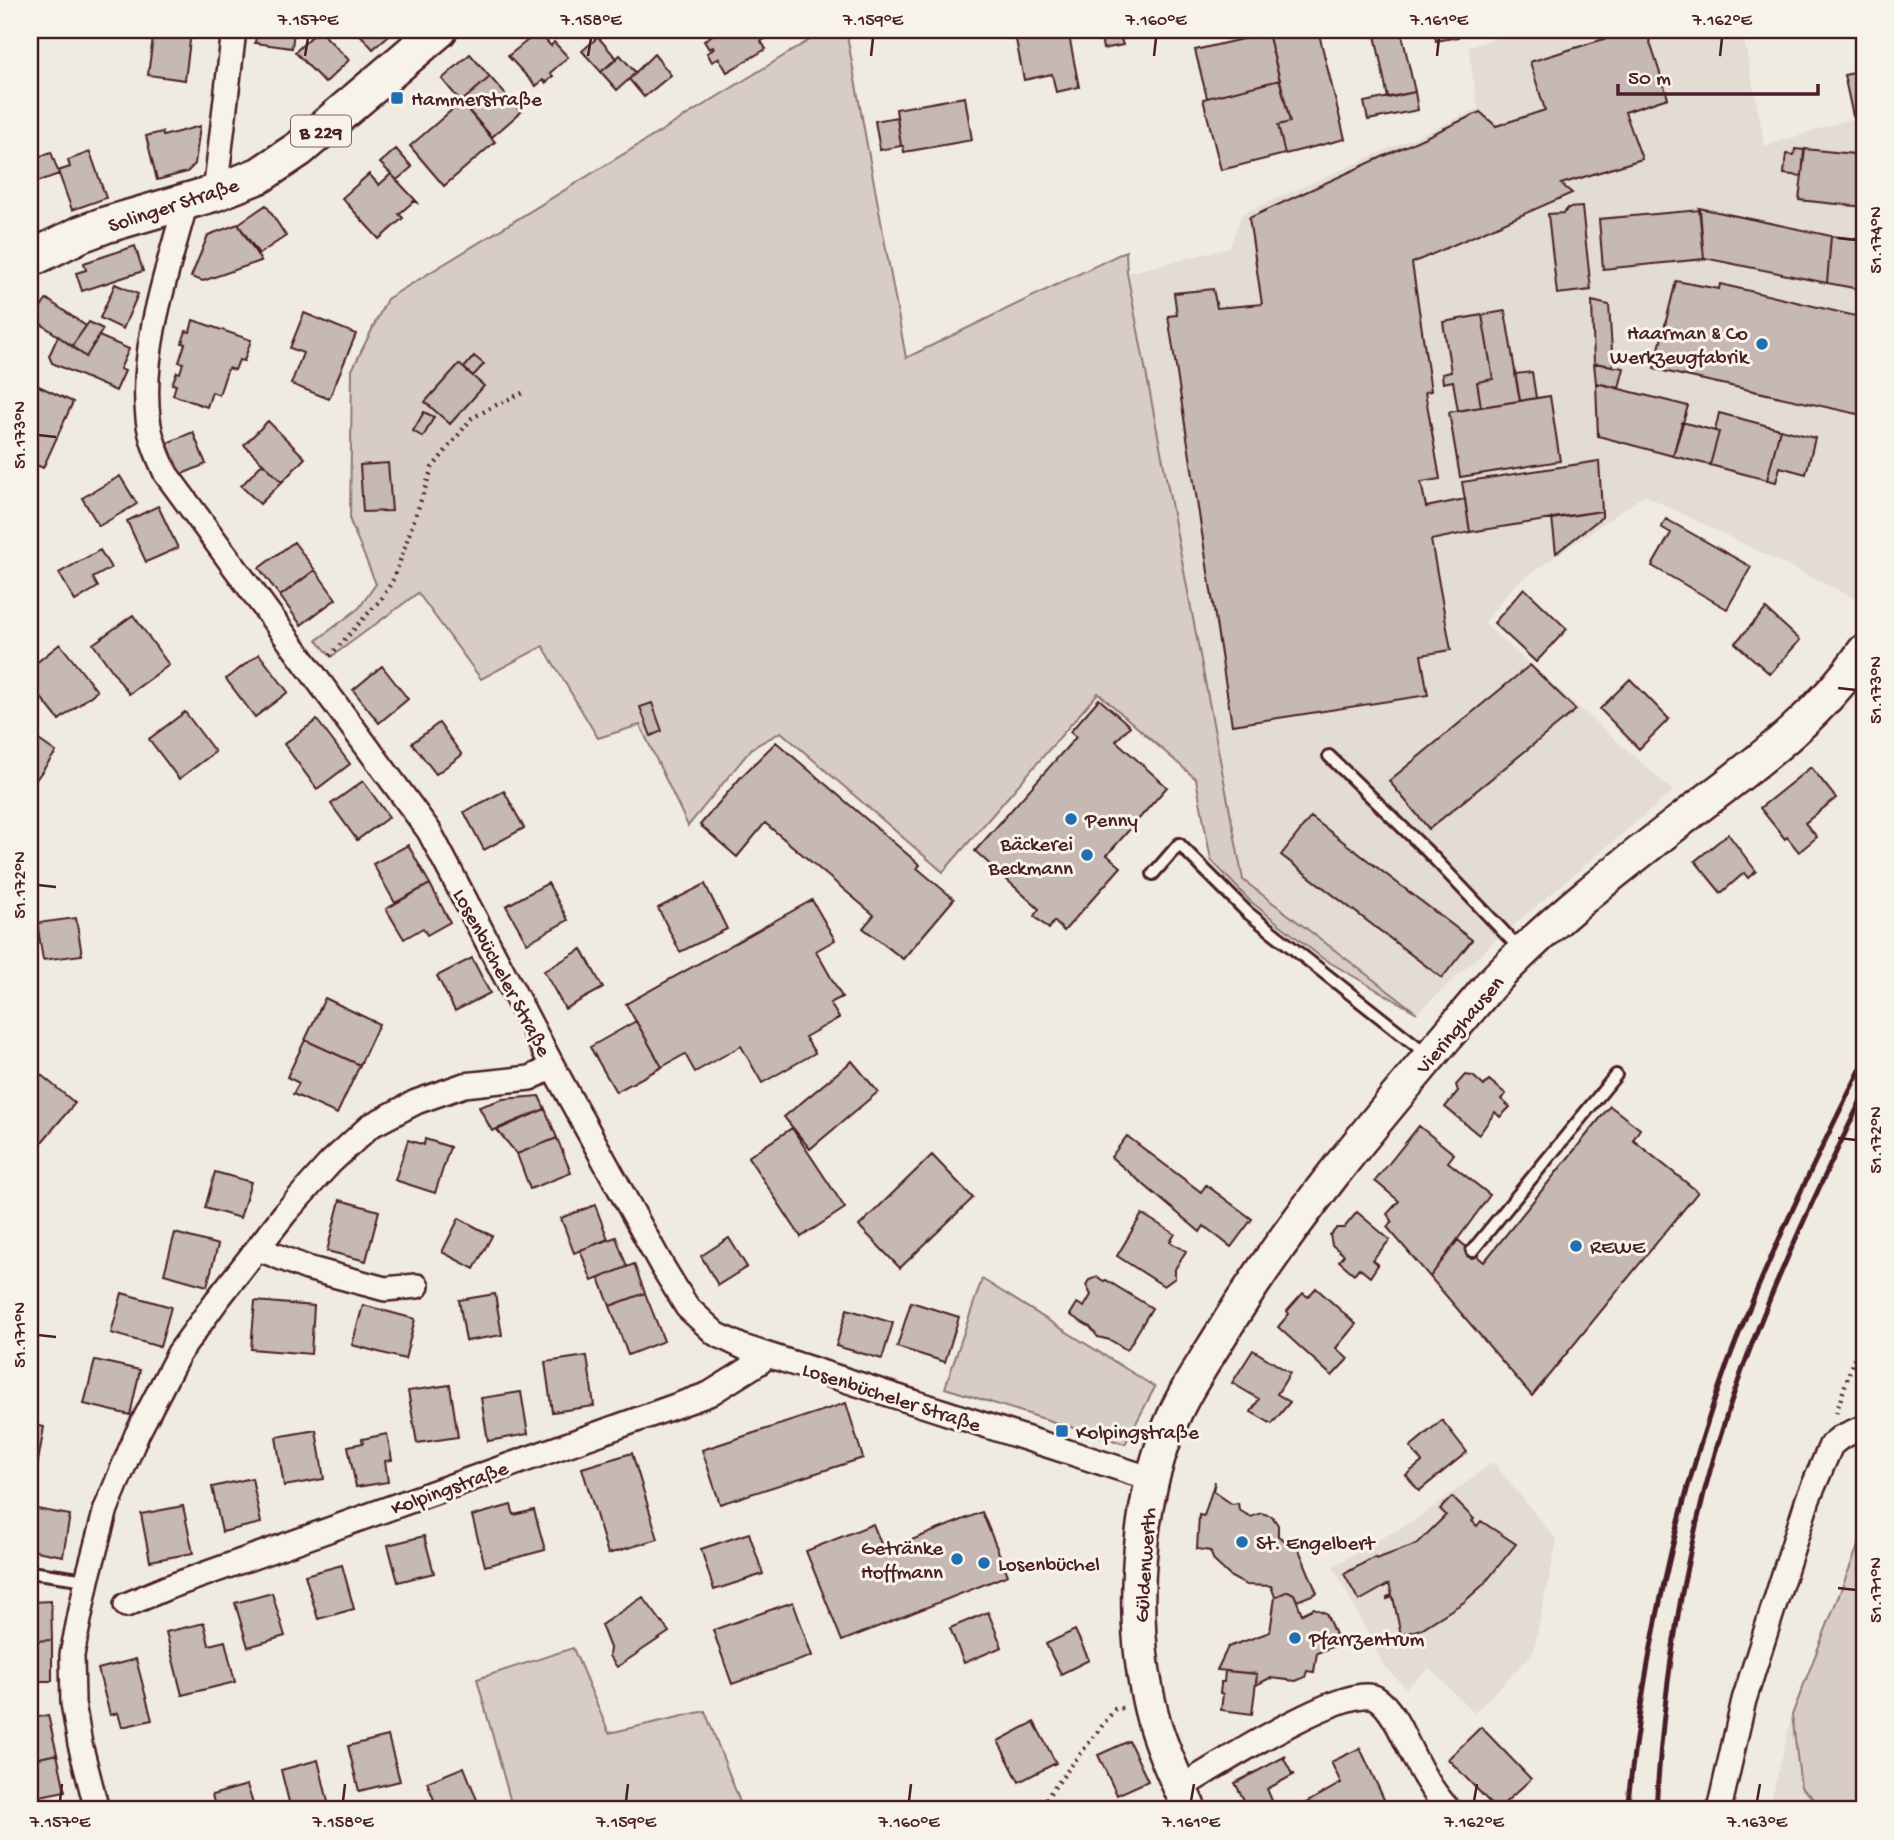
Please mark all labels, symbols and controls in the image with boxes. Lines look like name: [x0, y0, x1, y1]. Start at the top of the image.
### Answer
text: 7.157°E: [277, 11, 339, 32]
text: 7.158°E: [560, 11, 622, 32]
text: 7.159°E: [842, 11, 904, 32]
text: 7.160°E: [1125, 11, 1187, 32]
text: 7.161°E: [1409, 11, 1469, 32]
text: 7.162°E: [1691, 11, 1753, 32]
scale bar: [1618, 52, 1817, 96]
text: 50 m: [1628, 68, 1671, 93]
place label: Hammerstraße: [411, 89, 543, 114]
marker: Hammerstraße: [389, 90, 405, 106]
road number: B 229: [291, 116, 351, 146]
street label: Solinger Straße: [106, 174, 244, 240]
text: 51.174°N: [1867, 206, 1888, 274]
place label: Haarman & Co Werkzeugfabrik: [1610, 323, 1751, 372]
marker: Haarman & Co Werkzeugfabrik: [1754, 336, 1770, 352]
text: 51.173°N: [11, 401, 32, 469]
text: 51.173°N: [1867, 656, 1888, 724]
place label: Penny: [1084, 810, 1138, 835]
marker: Penny: [1063, 811, 1079, 827]
place label: Bäckerei Beckmann: [987, 834, 1073, 883]
marker: Bäckerei Beckmann: [1079, 847, 1095, 863]
text: 51.172°N: [11, 851, 32, 919]
street label: Losenbücheler Straße: [445, 886, 555, 1063]
street label: Vieringhausen: [1411, 972, 1511, 1081]
text: 51.172°N: [1867, 1106, 1888, 1174]
place label: REWE: [1590, 1237, 1646, 1262]
marker: REWE: [1568, 1238, 1584, 1254]
text: 51.171°N: [11, 1302, 32, 1368]
street label: Losenbücheler Straße: [799, 1359, 984, 1440]
place label: Kolpingstraße: [1076, 1422, 1200, 1447]
marker: Kolpingstraße: [1054, 1423, 1070, 1439]
street label: Kolpingstraße: [388, 1457, 513, 1523]
street label: Güldenwerth: [1131, 1507, 1164, 1624]
place label: St. Engelbert: [1256, 1533, 1377, 1558]
marker: St. Engelbert: [1234, 1534, 1250, 1550]
place label: Getränke Hoffmann: [861, 1538, 944, 1587]
marker: Getränke Hoffmann: [949, 1551, 965, 1567]
place label: Losenbüchel: [998, 1554, 1100, 1579]
marker: Losenbüchel: [976, 1555, 992, 1571]
text: 51.171°N: [1867, 1557, 1888, 1623]
place label: Pfarrzentrum: [1308, 1629, 1424, 1654]
marker: Pfarrzentrum: [1287, 1630, 1303, 1646]
text: 7.157°E: [29, 1813, 91, 1834]
text: 7.158°E: [312, 1813, 374, 1834]
text: 7.159°E: [595, 1813, 657, 1834]
text: 7.160°E: [878, 1813, 940, 1834]
text: 7.161°E: [1161, 1813, 1221, 1834]
text: 7.162°E: [1443, 1813, 1505, 1834]
text: 7.163°E: [1726, 1813, 1788, 1834]

